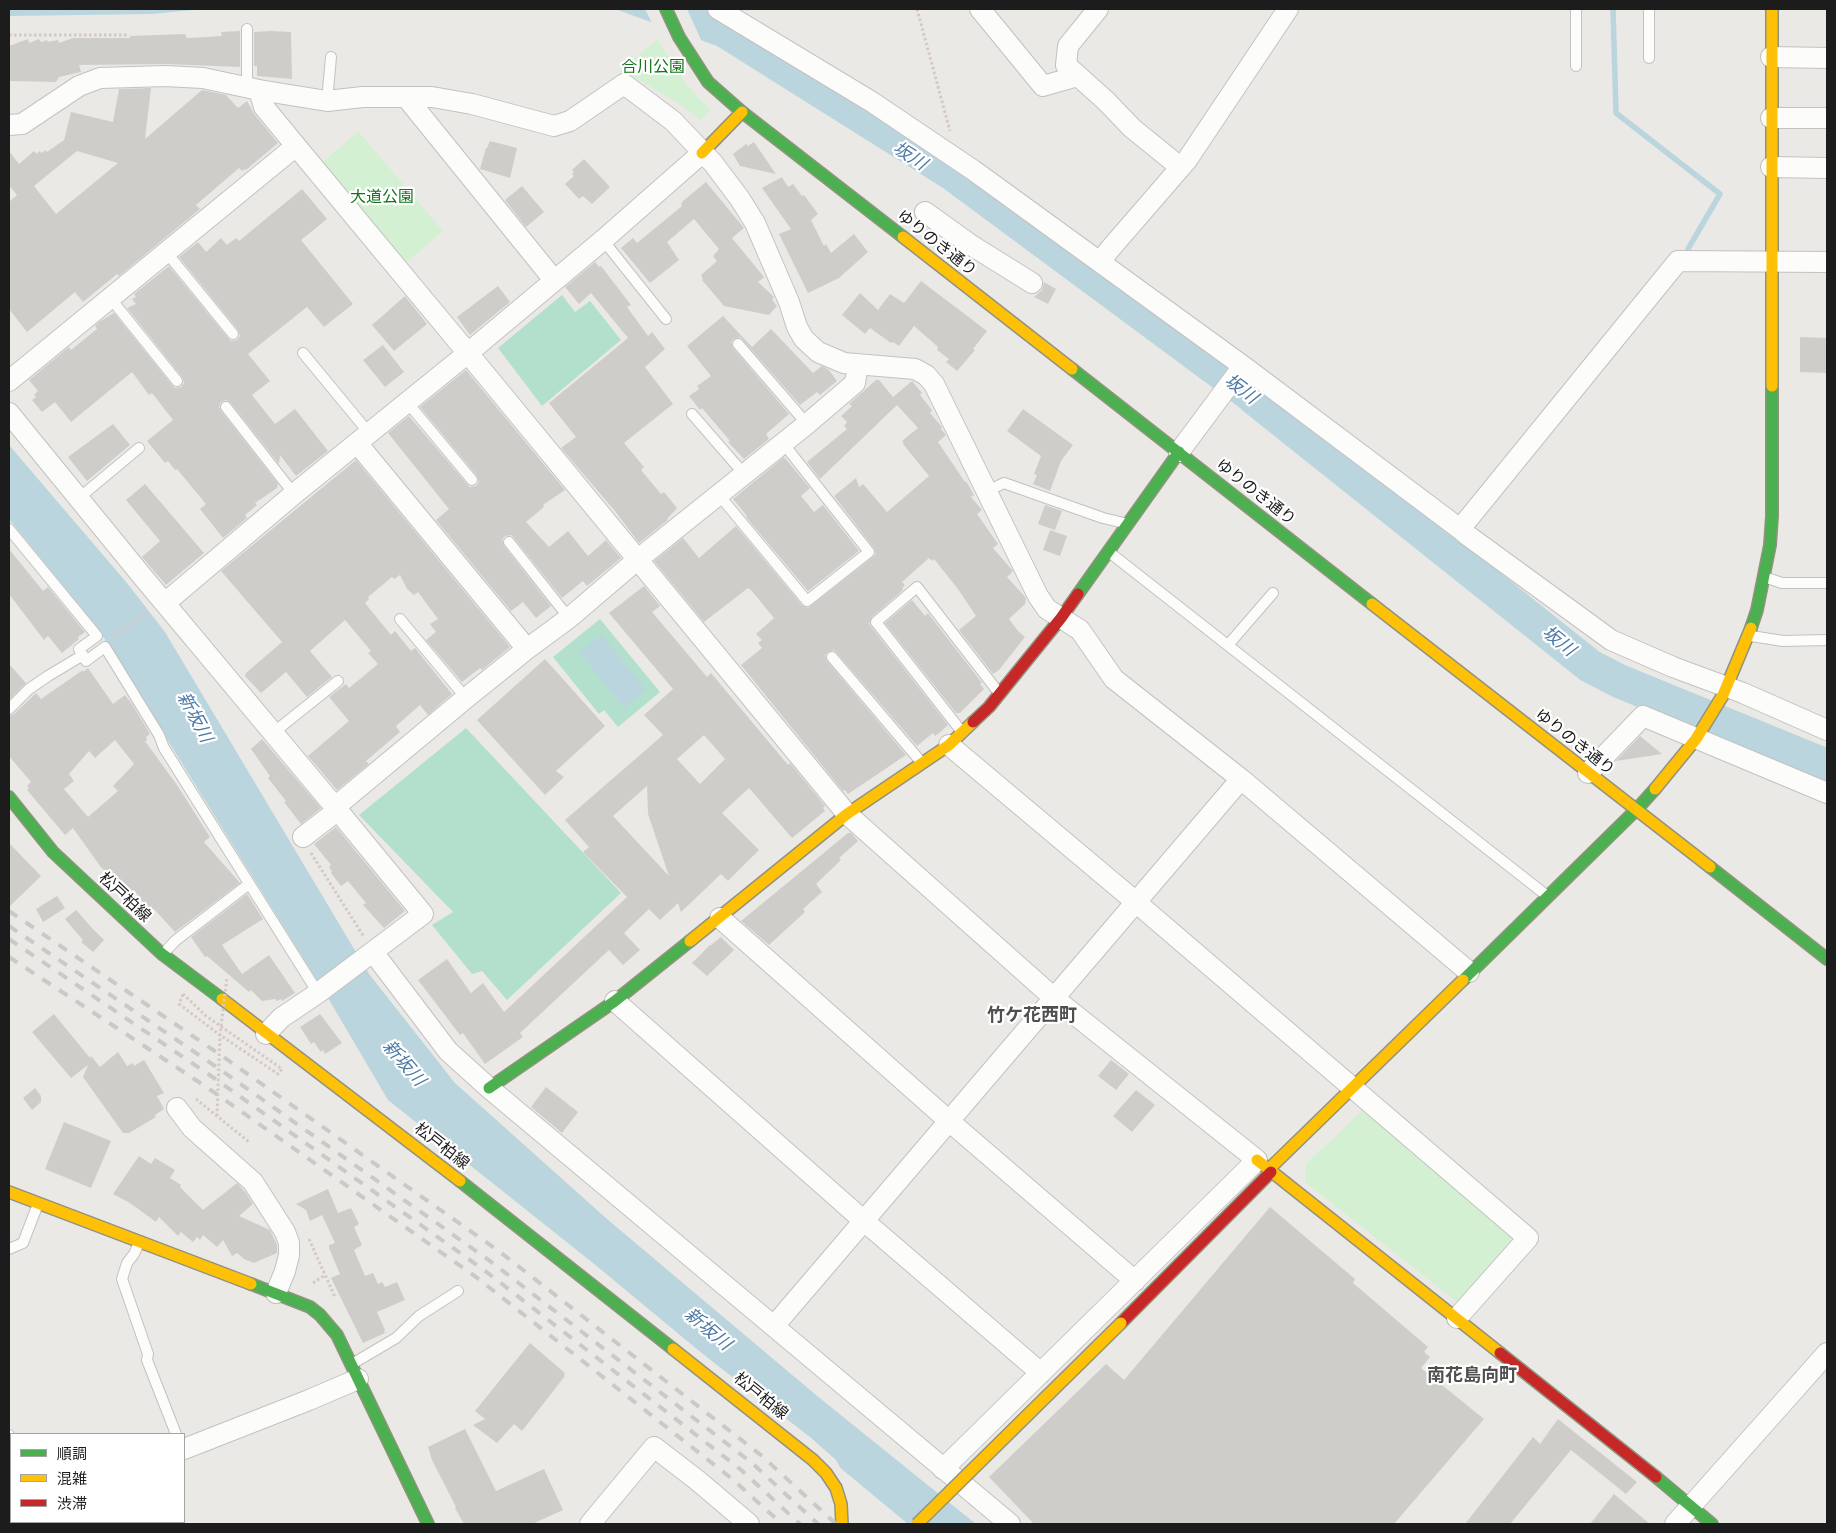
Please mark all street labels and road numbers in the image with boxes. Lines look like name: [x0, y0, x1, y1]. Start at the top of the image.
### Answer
street label: ゆりのき通り: [893, 206, 981, 280]
street label: ゆりのき通り: [1212, 455, 1300, 529]
street label: ゆりのき通り: [1531, 705, 1619, 779]
street label: 松戸柏線: [95, 868, 155, 926]
street label: 松戸柏線: [411, 1119, 473, 1173]
street label: 松戸柏線: [730, 1368, 792, 1424]

